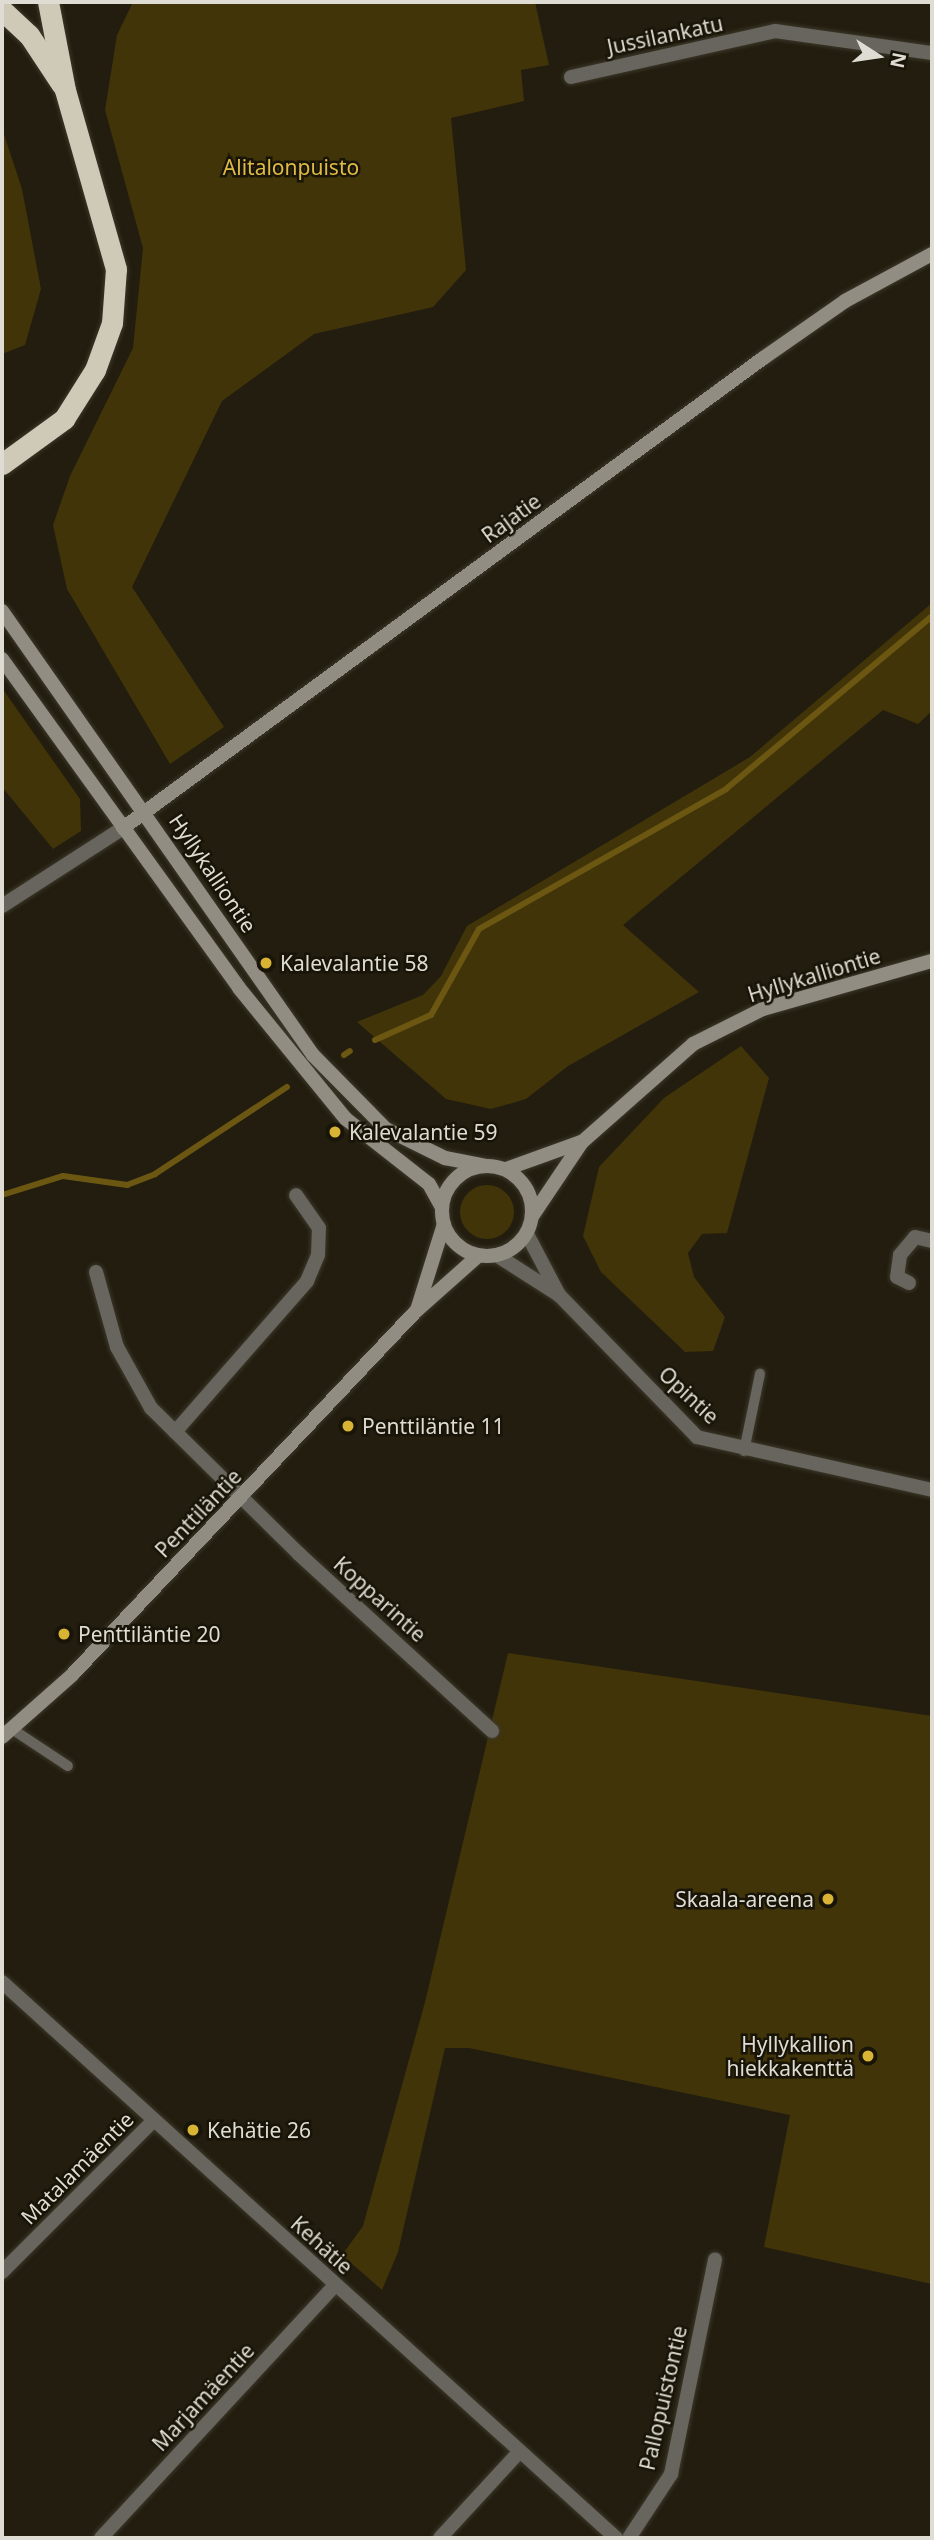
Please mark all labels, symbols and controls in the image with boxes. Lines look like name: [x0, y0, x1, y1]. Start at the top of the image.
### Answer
street label: Jussilankatu: [605, 10, 725, 60]
north arrow: [843, 21, 913, 91]
text: N: [884, 50, 913, 71]
park label: Alitalonpuisto: [223, 154, 359, 180]
street label: Rajatie: [477, 488, 545, 548]
street label: Hyllykalliontie: [164, 809, 262, 937]
street label: Hyllykalliontie: [745, 943, 883, 1007]
place label: Kalevalantie 58: [280, 950, 429, 976]
marker: Kalevalantie 58: [258, 955, 274, 971]
place label: Kalevalantie 59: [349, 1119, 498, 1145]
marker: Kalevalantie 59: [327, 1124, 343, 1140]
street label: Opintie: [654, 1361, 724, 1429]
place label: Penttiläntie 11: [362, 1413, 505, 1439]
marker: Penttiläntie 11: [340, 1418, 356, 1434]
street label: Penttiläntie: [150, 1464, 246, 1562]
street label: Kopparintie: [329, 1551, 431, 1647]
place label: Penttiläntie 20: [78, 1621, 221, 1647]
marker: Penttiläntie 20: [56, 1626, 72, 1642]
place label: Skaala-areena: [675, 1886, 814, 1912]
marker: Skaala-areena: [820, 1891, 836, 1907]
place label: Hyllykallion hiekkakenttä: [727, 2031, 854, 2081]
marker: Hyllykallion hiekkakenttä: [860, 2048, 876, 2064]
street label: Matalamäentie: [16, 2107, 138, 2229]
place label: Kehätie 26: [207, 2117, 311, 2143]
marker: Kehätie 26: [185, 2122, 201, 2138]
street label: Kehätie: [286, 2211, 358, 2279]
street label: Pallopuistontie: [634, 2323, 692, 2473]
street label: Marjamäentie: [147, 2338, 259, 2456]

